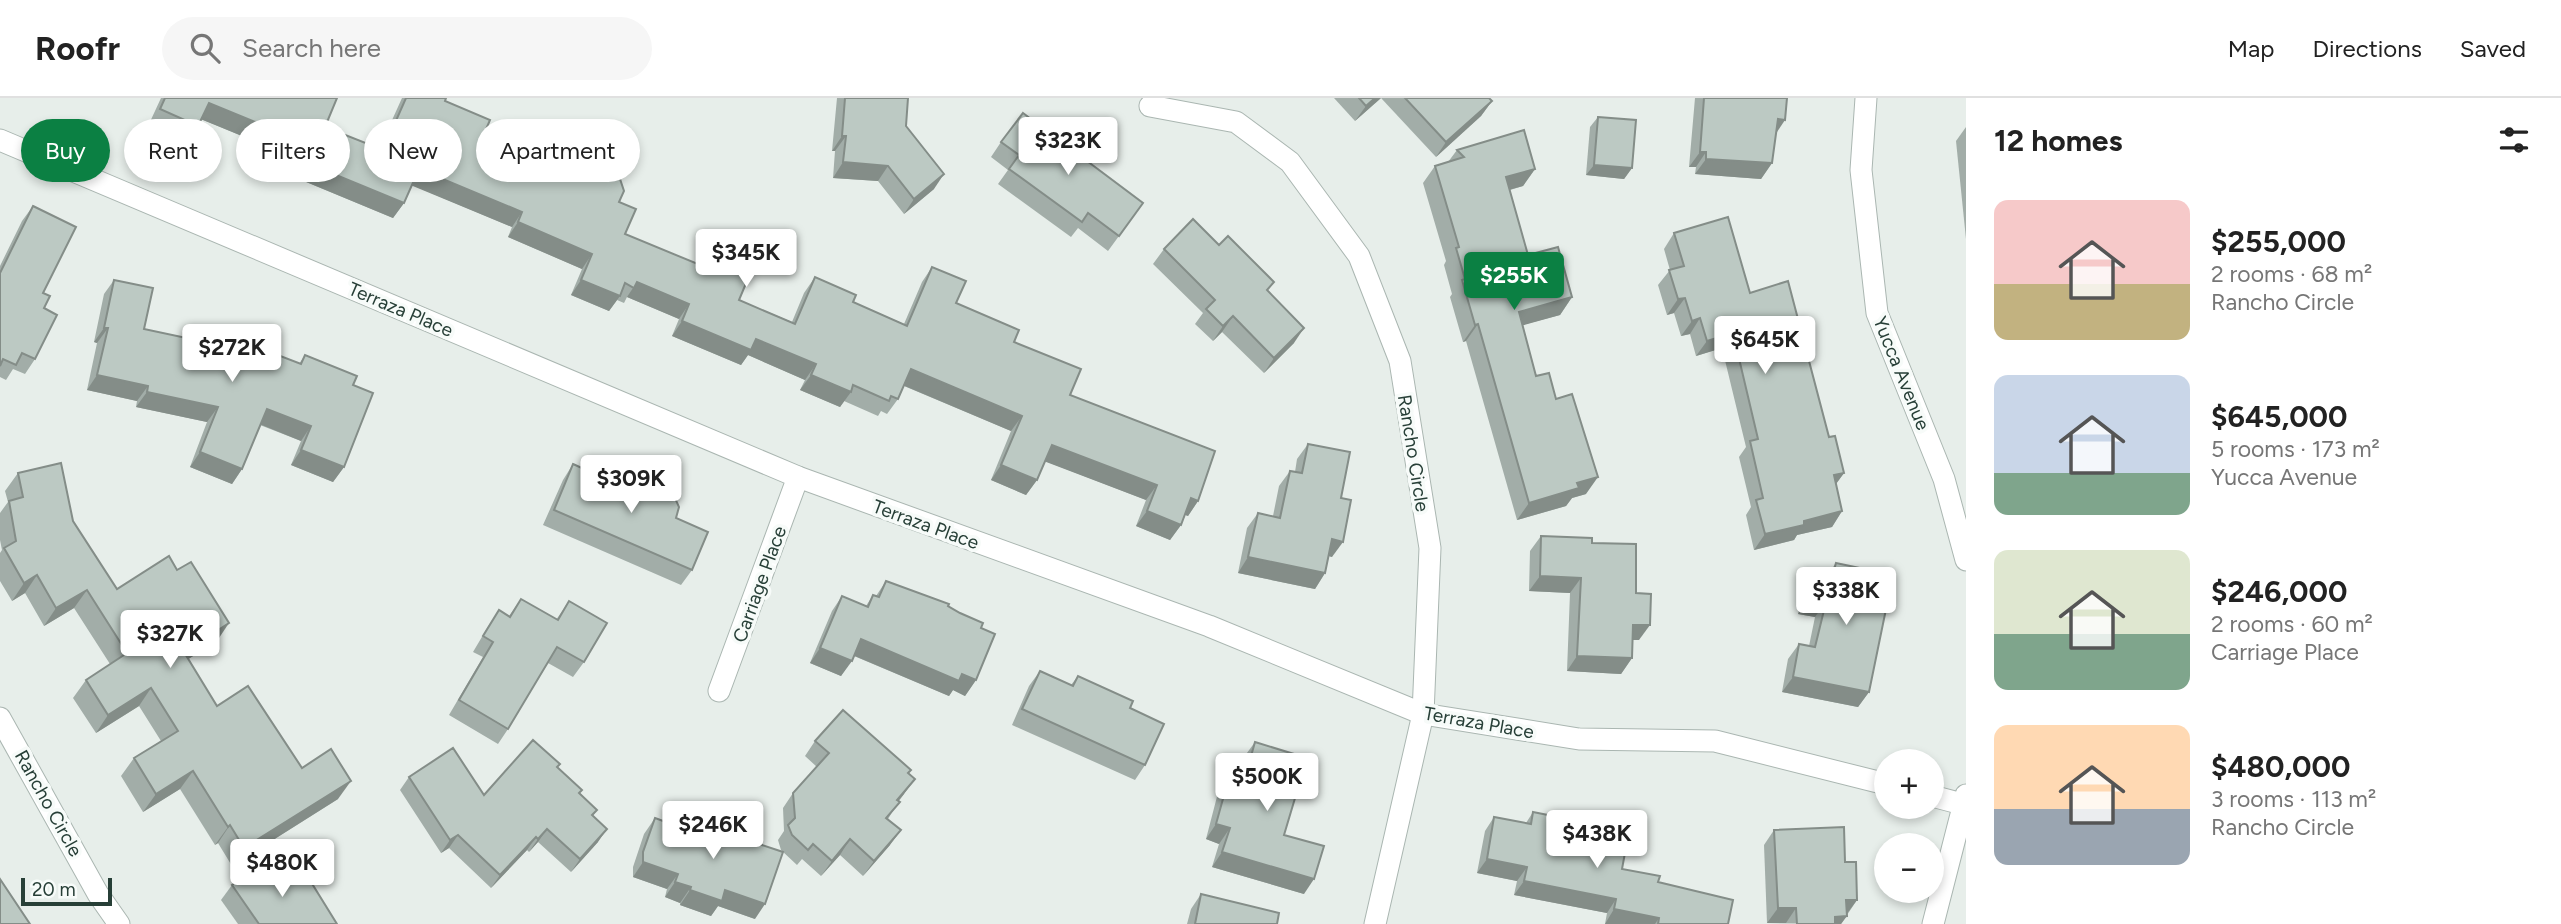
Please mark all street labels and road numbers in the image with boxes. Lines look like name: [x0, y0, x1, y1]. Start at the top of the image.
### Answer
street label: Terraza Place: [345, 277, 457, 342]
street label: Yucca Avenue: [1868, 313, 1935, 433]
street label: Rancho Circle: [1393, 393, 1434, 513]
street label: Terraza Place: [870, 495, 982, 554]
street label: Carriage Place: [728, 523, 791, 645]
street label: Terraza Place: [1422, 701, 1536, 743]
street label: Rancho Circle: [10, 746, 87, 860]

